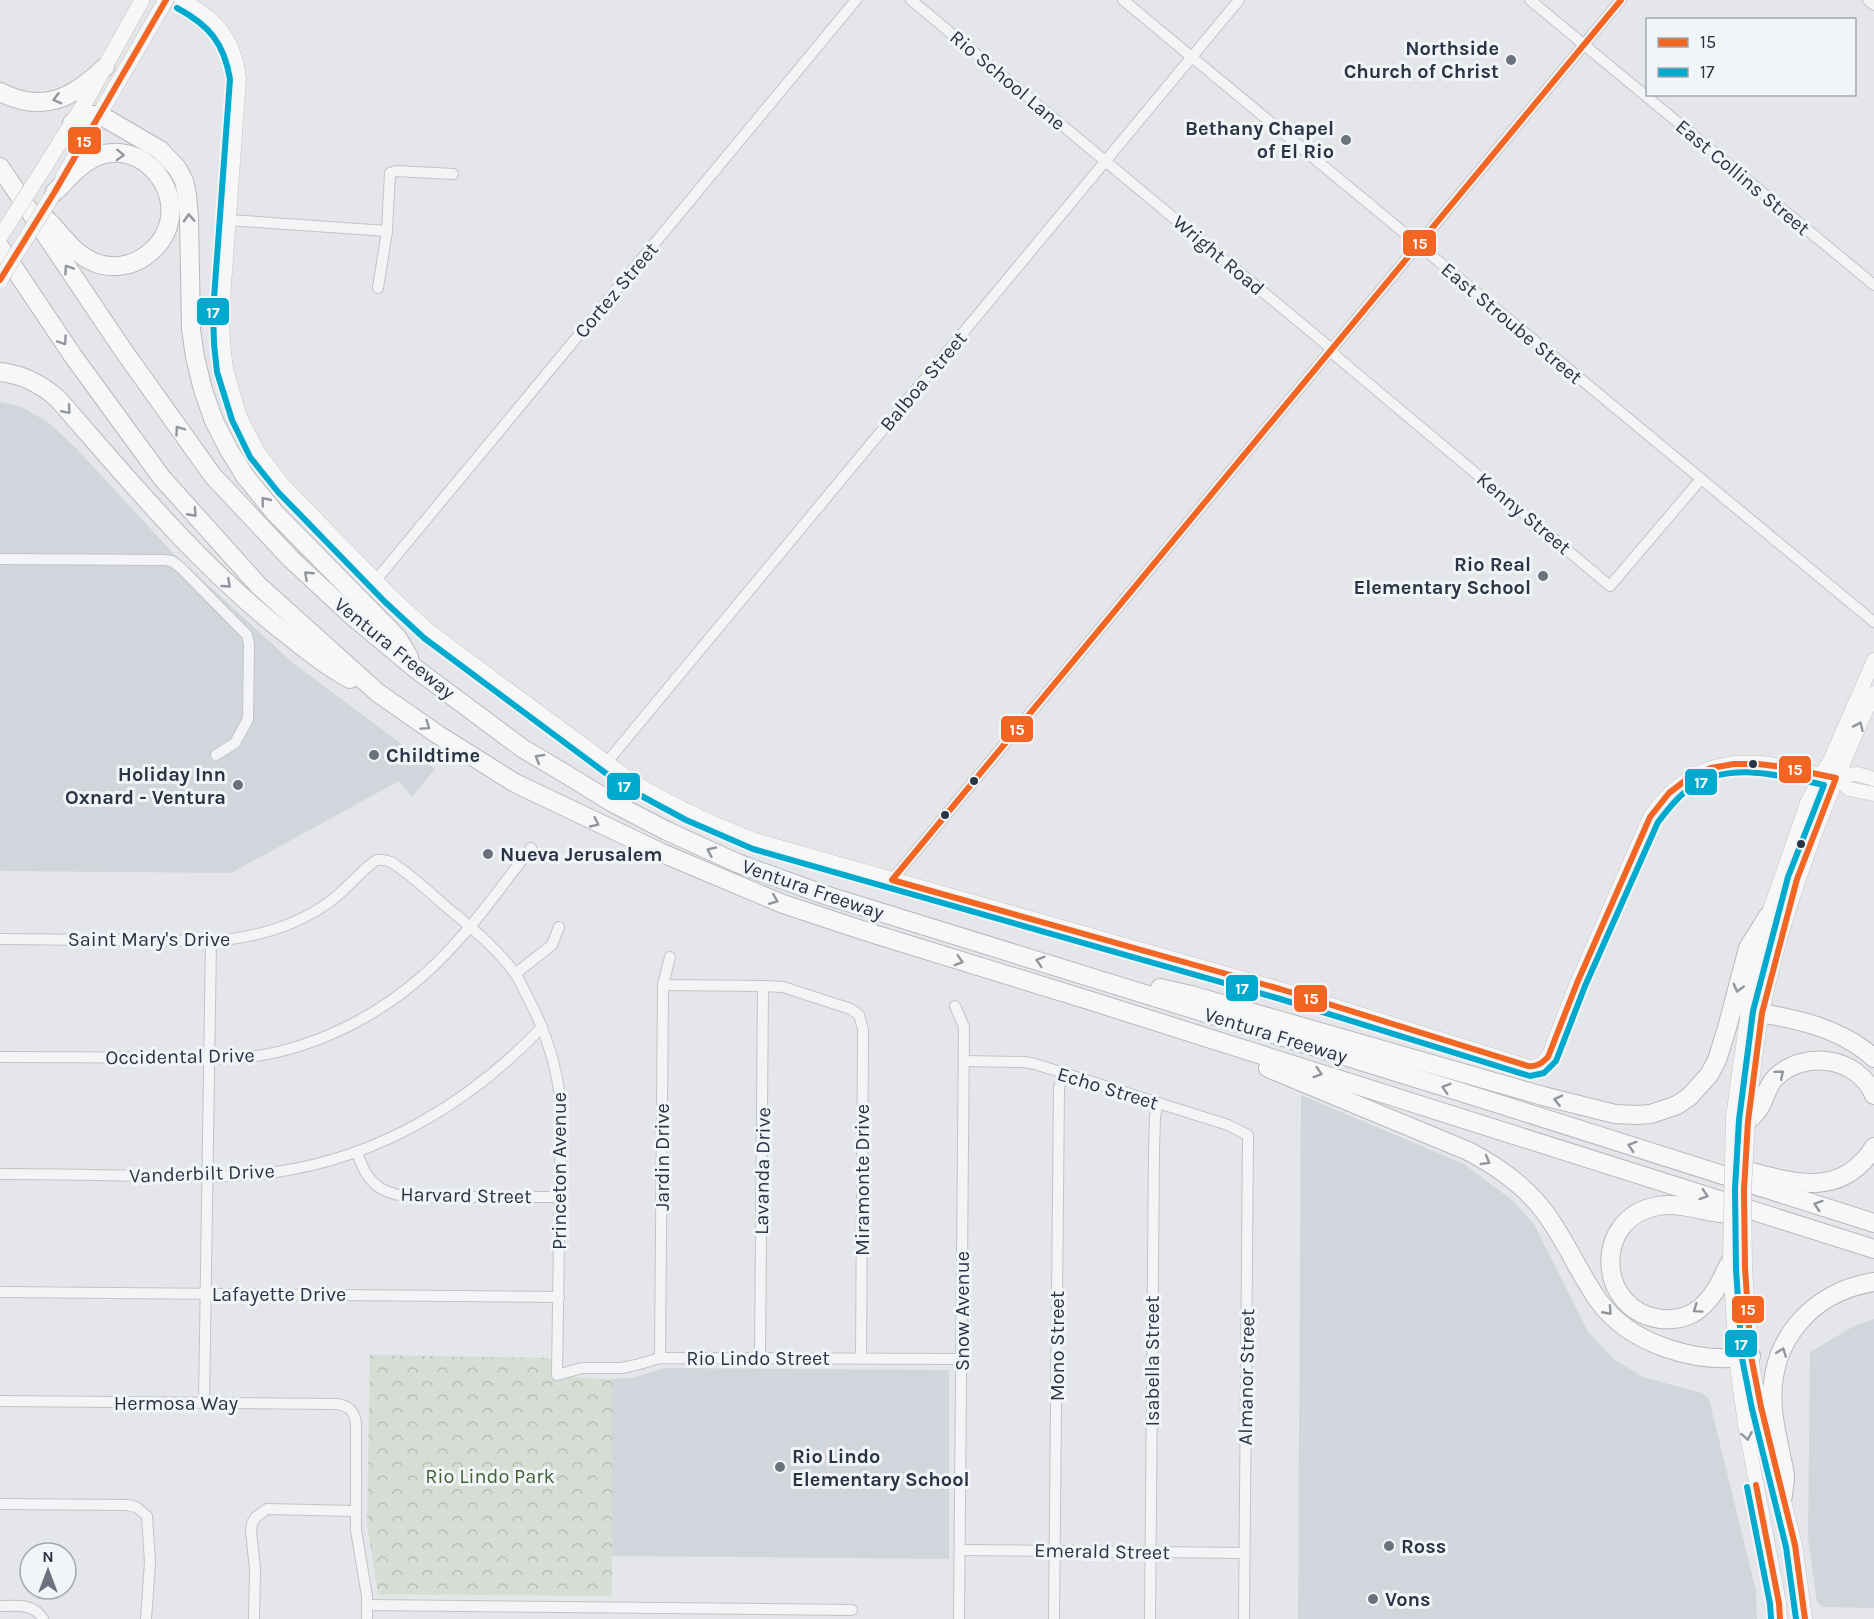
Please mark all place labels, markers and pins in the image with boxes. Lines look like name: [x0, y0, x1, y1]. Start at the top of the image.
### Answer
place label: Northside Church of Christ: [1344, 37, 1499, 83]
marker: Northside Church of Christ: [1504, 53, 1518, 67]
place label: Bethany Chapel of El Rio: [1185, 117, 1334, 163]
marker: Bethany Chapel of El Rio: [1339, 133, 1353, 147]
place label: Rio Real Elementary School: [1353, 553, 1531, 599]
marker: Rio Real Elementary School: [1536, 569, 1550, 583]
place label: Childtime: [386, 744, 480, 767]
marker: Childtime: [367, 748, 381, 762]
unlabelled marker: [1747, 758, 1759, 770]
place label: Holiday Inn Oxnard - Ventura: [65, 763, 226, 809]
unlabelled marker: [968, 775, 980, 787]
marker: Holiday Inn Oxnard - Ventura: [231, 778, 245, 792]
unlabelled marker: [939, 809, 951, 821]
unlabelled marker: [1795, 838, 1807, 850]
place label: Nueva Jerusalem: [500, 843, 662, 866]
marker: Nueva Jerusalem: [481, 847, 495, 861]
place label: Rio Lindo Elementary School: [792, 1445, 970, 1491]
marker: Rio Lindo Elementary School: [773, 1460, 787, 1474]
place label: Ross: [1401, 1535, 1446, 1558]
marker: Ross: [1382, 1539, 1396, 1553]
place label: Vons: [1385, 1588, 1431, 1611]
marker: Vons: [1366, 1592, 1380, 1606]

